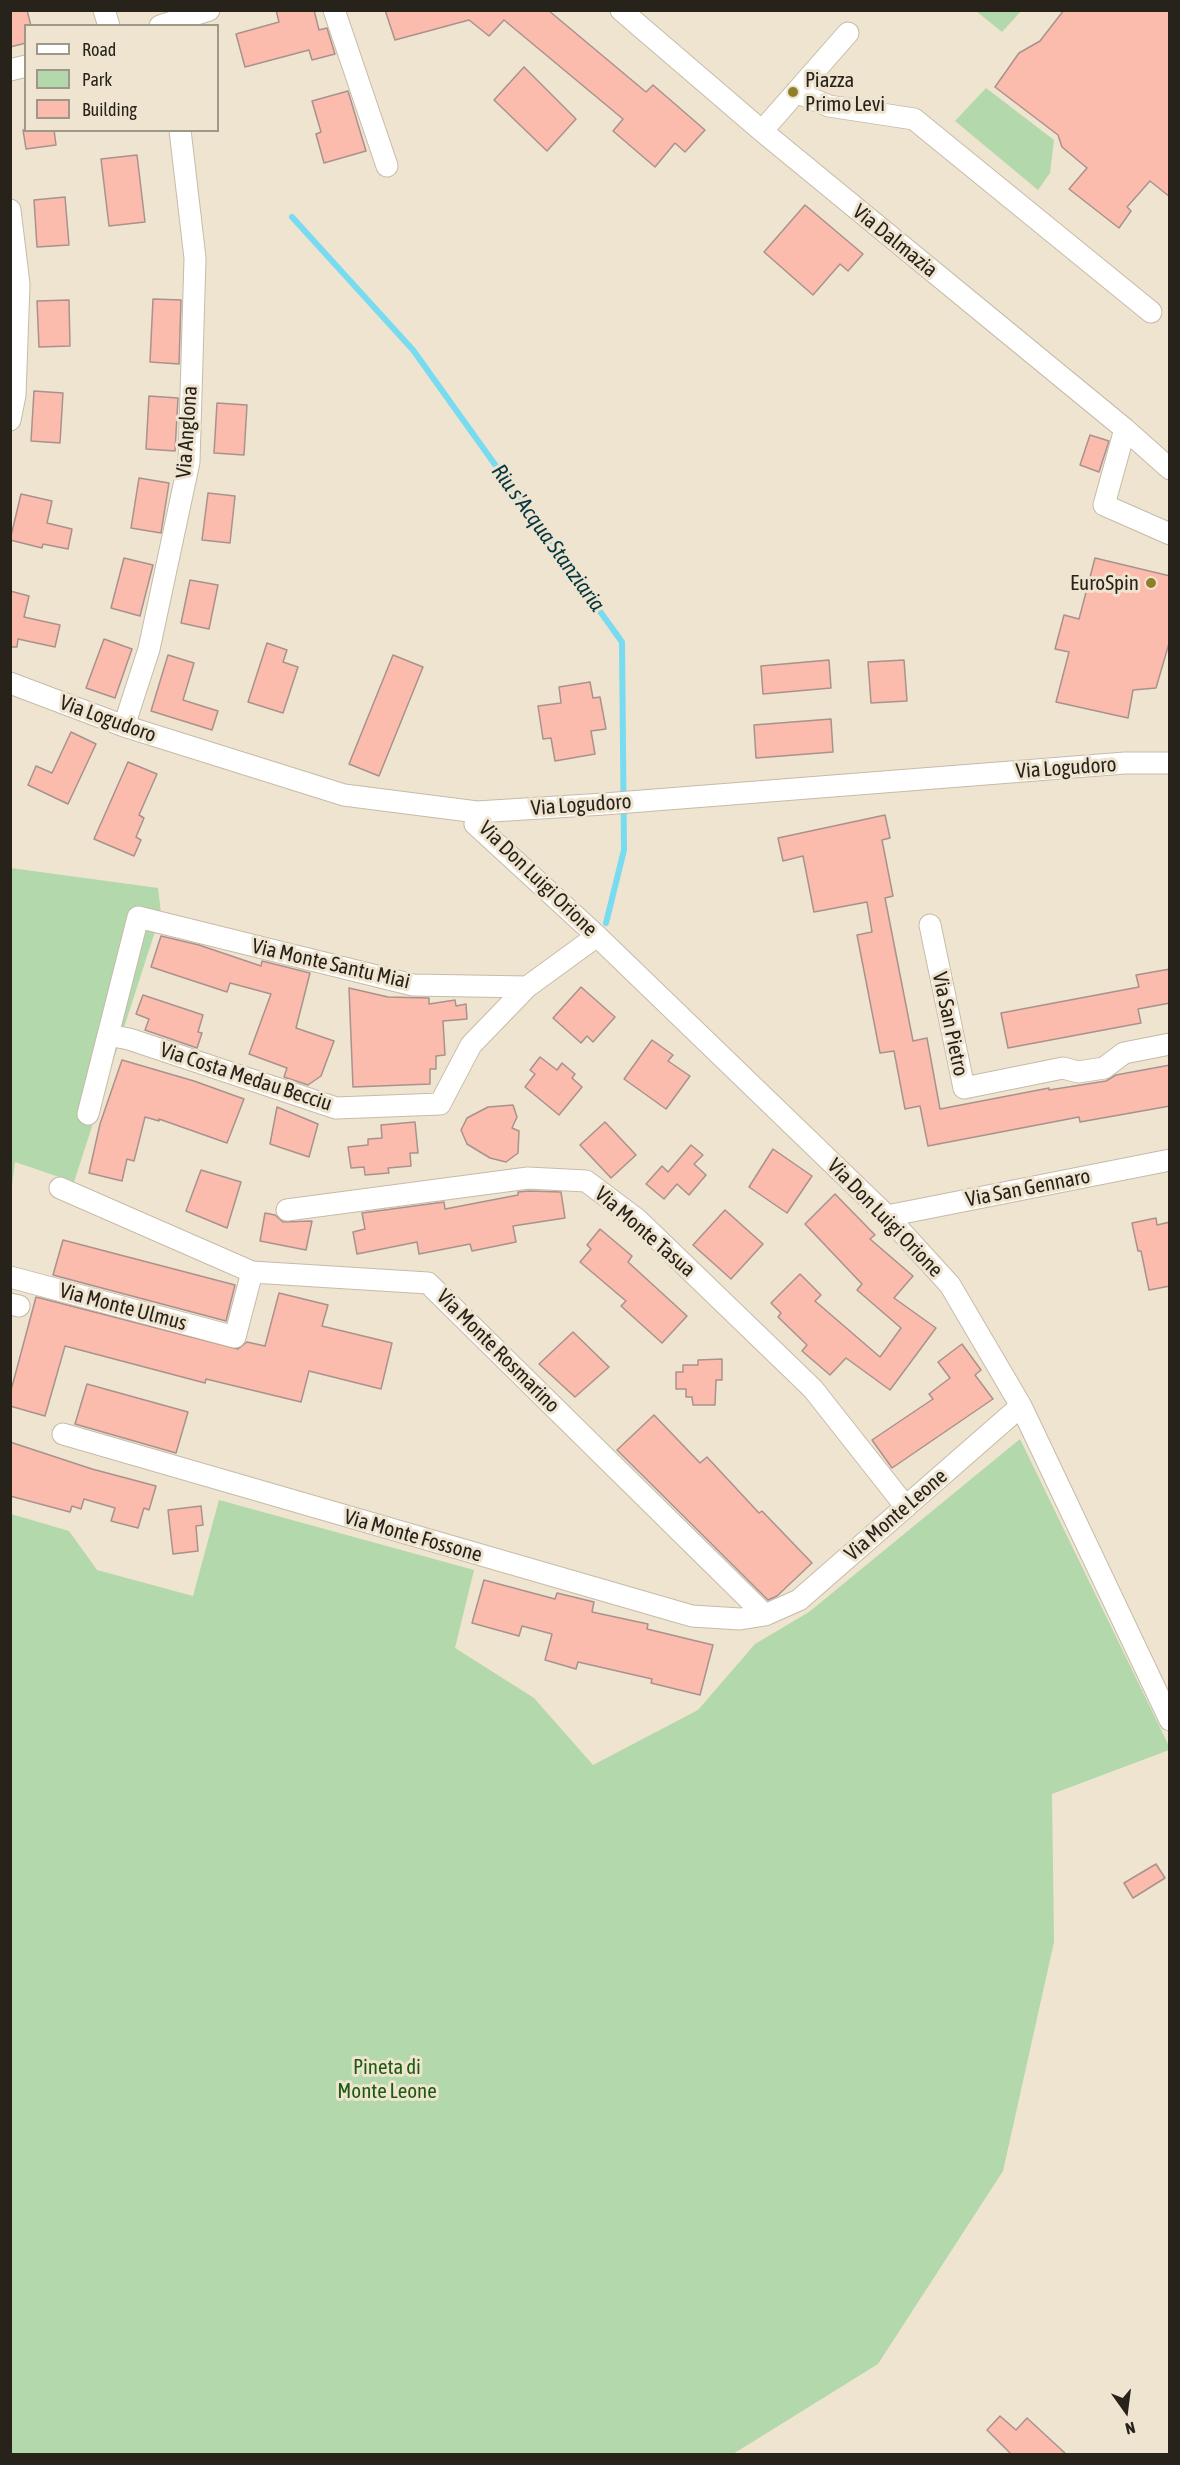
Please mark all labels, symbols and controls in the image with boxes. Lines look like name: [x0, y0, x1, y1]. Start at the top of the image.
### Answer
legend: [24, 24, 219, 132]
text: Road: [82, 39, 116, 60]
place label: Piazza Primo Levi: [805, 67, 885, 117]
text: Park: [82, 69, 112, 90]
marker: Piazza Primo Levi: [786, 85, 800, 99]
text: Building: [82, 99, 137, 120]
street label: Via Dalmazia: [847, 199, 943, 283]
street label: Via Anglona: [171, 385, 203, 479]
water label: Riu s'Acqua Stanziaria: [486, 459, 610, 617]
place label: EuroSpin: [1070, 570, 1139, 596]
marker: EuroSpin: [1144, 576, 1158, 590]
street label: Via Logudoro: [56, 690, 160, 748]
street label: Via Logudoro: [1015, 752, 1117, 784]
street label: Via Logudoro: [530, 789, 632, 821]
street label: Via Don Luigi Orione: [473, 816, 603, 942]
street label: Via Monte Santu Miai: [250, 934, 412, 994]
street label: Via San Pietro: [927, 970, 973, 1078]
street label: Via Costa Medau Becciu: [157, 1037, 335, 1117]
street label: Via Don Luigi Orione: [822, 1153, 948, 1283]
street label: Via San Gennaro: [964, 1164, 1092, 1212]
street label: Via Monte Tasua: [590, 1181, 700, 1283]
street label: Via Monte Ulmus: [57, 1278, 189, 1336]
street label: Via Monte Rosmarino: [431, 1284, 565, 1418]
street label: Via Monte Leone: [840, 1464, 952, 1566]
street label: Via Monte Fossone: [341, 1504, 485, 1568]
park label: Pineta di Monte Leone: [337, 2054, 437, 2104]
north arrow: [1096, 2381, 1156, 2441]
text: N: [1124, 2419, 1137, 2438]

